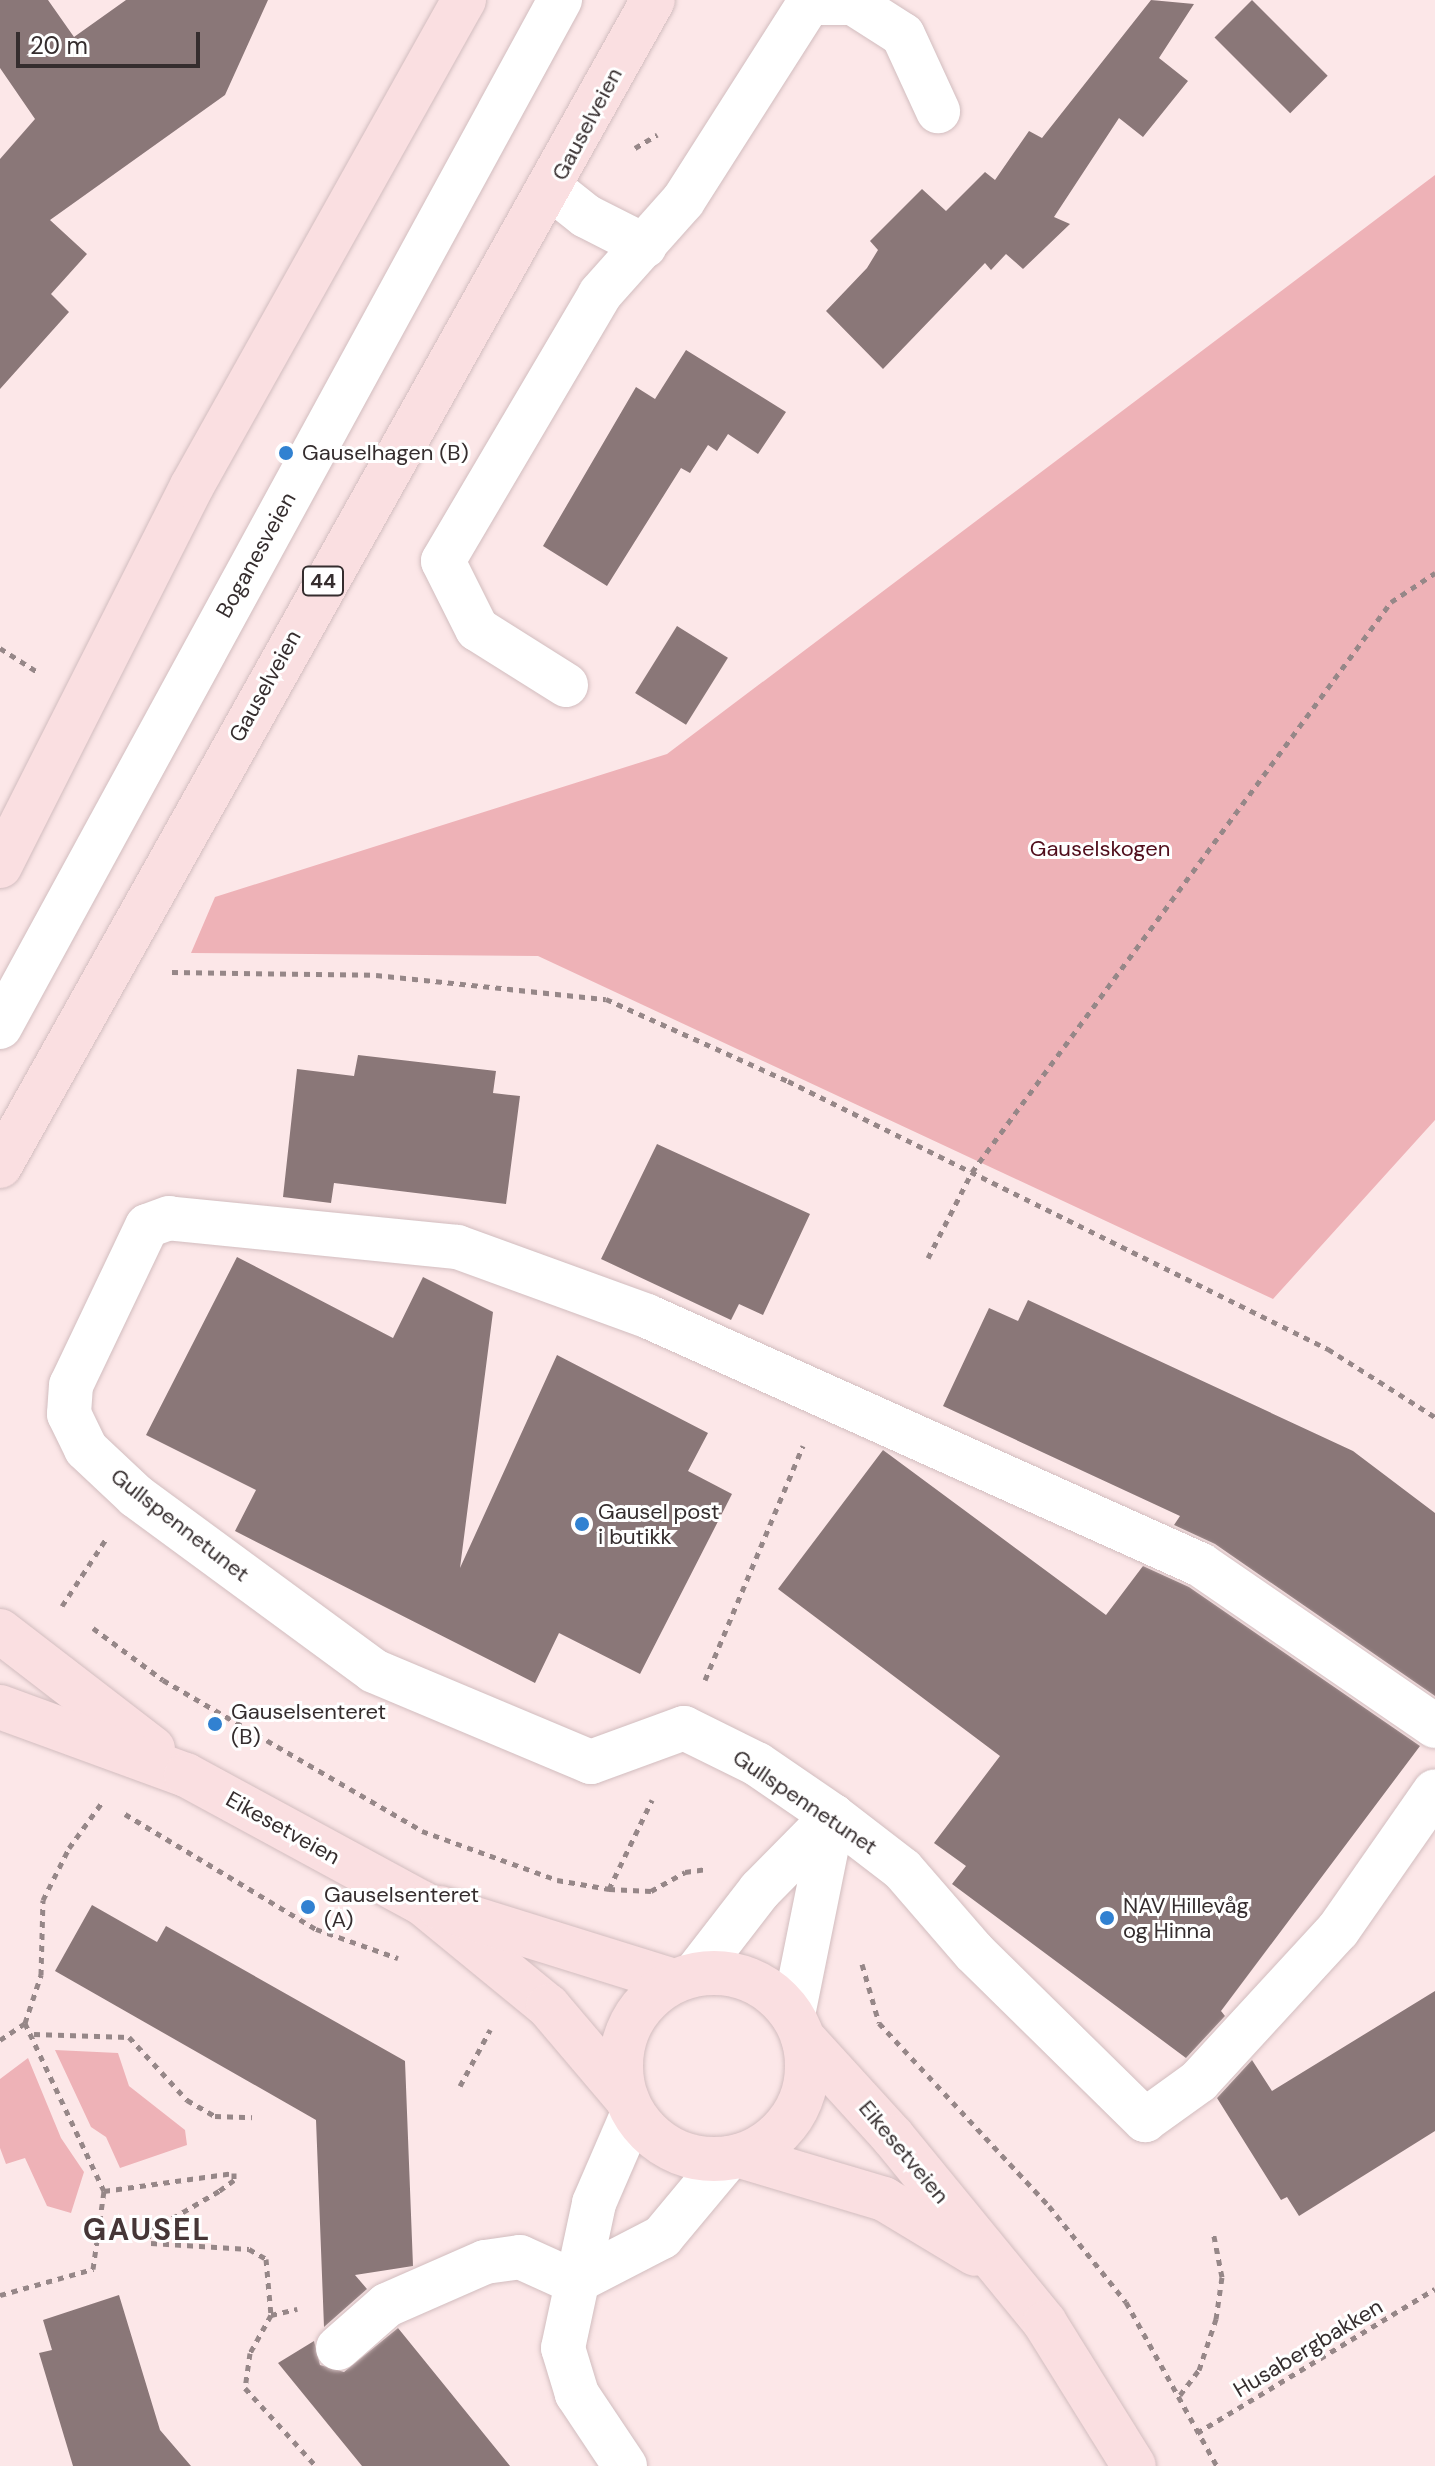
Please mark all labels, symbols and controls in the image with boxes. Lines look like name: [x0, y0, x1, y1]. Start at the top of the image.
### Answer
scale bar: [20, 16, 204, 66]
text: 20 m: [30, 30, 88, 61]
street label: Gauselveien: [546, 63, 628, 185]
place label: Gauselhagen (B): [302, 440, 469, 466]
marker: Gauselhagen (B): [277, 444, 295, 462]
street label: Boganesveien: [211, 488, 301, 622]
road number: 44: [301, 565, 345, 597]
street label: Gauselveien: [223, 626, 307, 746]
park label: Gauselskogen: [1030, 836, 1170, 862]
street label: Gullspennetunet: [106, 1463, 254, 1587]
place label: Gausel post i butikk: [598, 1498, 720, 1550]
marker: Gausel post i butikk: [573, 1515, 591, 1533]
place label: Gauselsenteret (B): [231, 1698, 386, 1750]
marker: Gauselsenteret (B): [206, 1715, 224, 1733]
street label: Gullspennetunet: [728, 1744, 882, 1860]
street label: Eikesetveien: [221, 1786, 345, 1870]
place label: Gauselsenteret (A): [324, 1881, 479, 1932]
place label: NAV Hillevåg og Hinna: [1123, 1892, 1249, 1944]
marker: Gauselsenteret (A): [299, 1898, 317, 1916]
marker: NAV Hillevåg og Hinna: [1098, 1909, 1116, 1927]
street label: Eikesetveien: [853, 2095, 955, 2209]
district label: GAUSEL: [83, 2212, 211, 2248]
street label: Husabergbakken: [1229, 2293, 1387, 2403]

